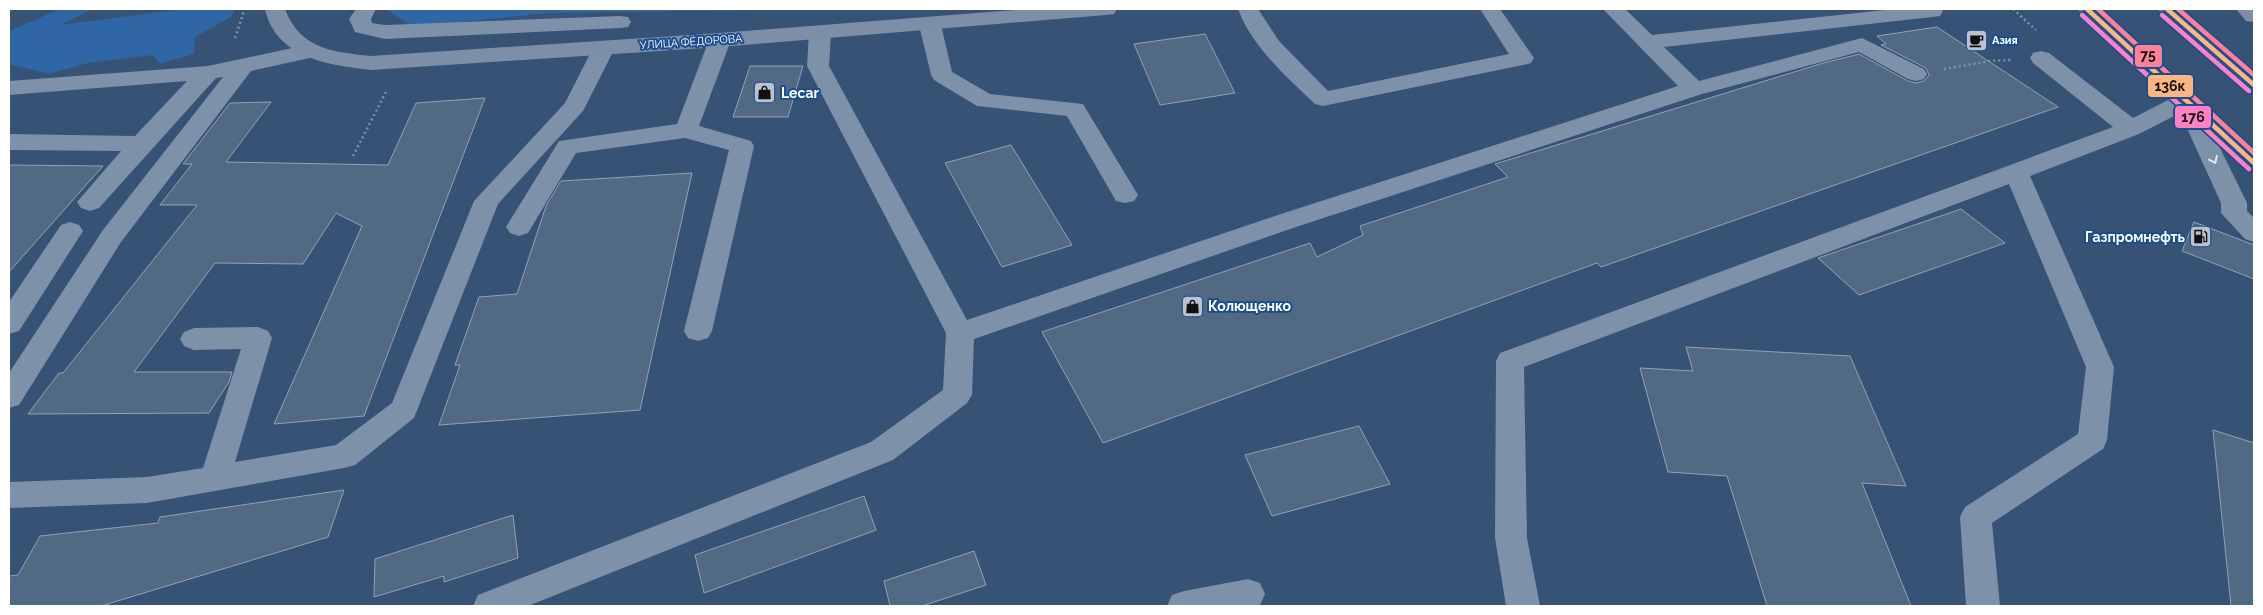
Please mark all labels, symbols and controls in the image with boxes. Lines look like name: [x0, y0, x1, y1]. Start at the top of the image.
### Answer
cafe icon: Азия: [1964, 28, 1988, 52]
street label: УЛИЦА ФЁДОРОВА: [639, 32, 743, 52]
place label: Азия: [1992, 34, 2018, 47]
line badge: 75: [2134, 44, 2163, 68]
text: 75: [2140, 47, 2156, 63]
line badge: 136к: [2147, 74, 2194, 98]
text: 136к: [2154, 78, 2186, 94]
shop icon: Lecar: [753, 81, 777, 105]
place label: Lecar: [781, 85, 819, 101]
line badge: 176: [2174, 105, 2212, 129]
text: 176: [2181, 109, 2205, 125]
one-way arrow: [2208, 155, 2218, 164]
fuel station icon: Газпромнефть: [2189, 225, 2213, 249]
place label: Газпромнефть: [2085, 229, 2186, 245]
shop icon: Колющенко: [1180, 294, 1204, 318]
place label: Колющенко: [1208, 298, 1292, 314]

